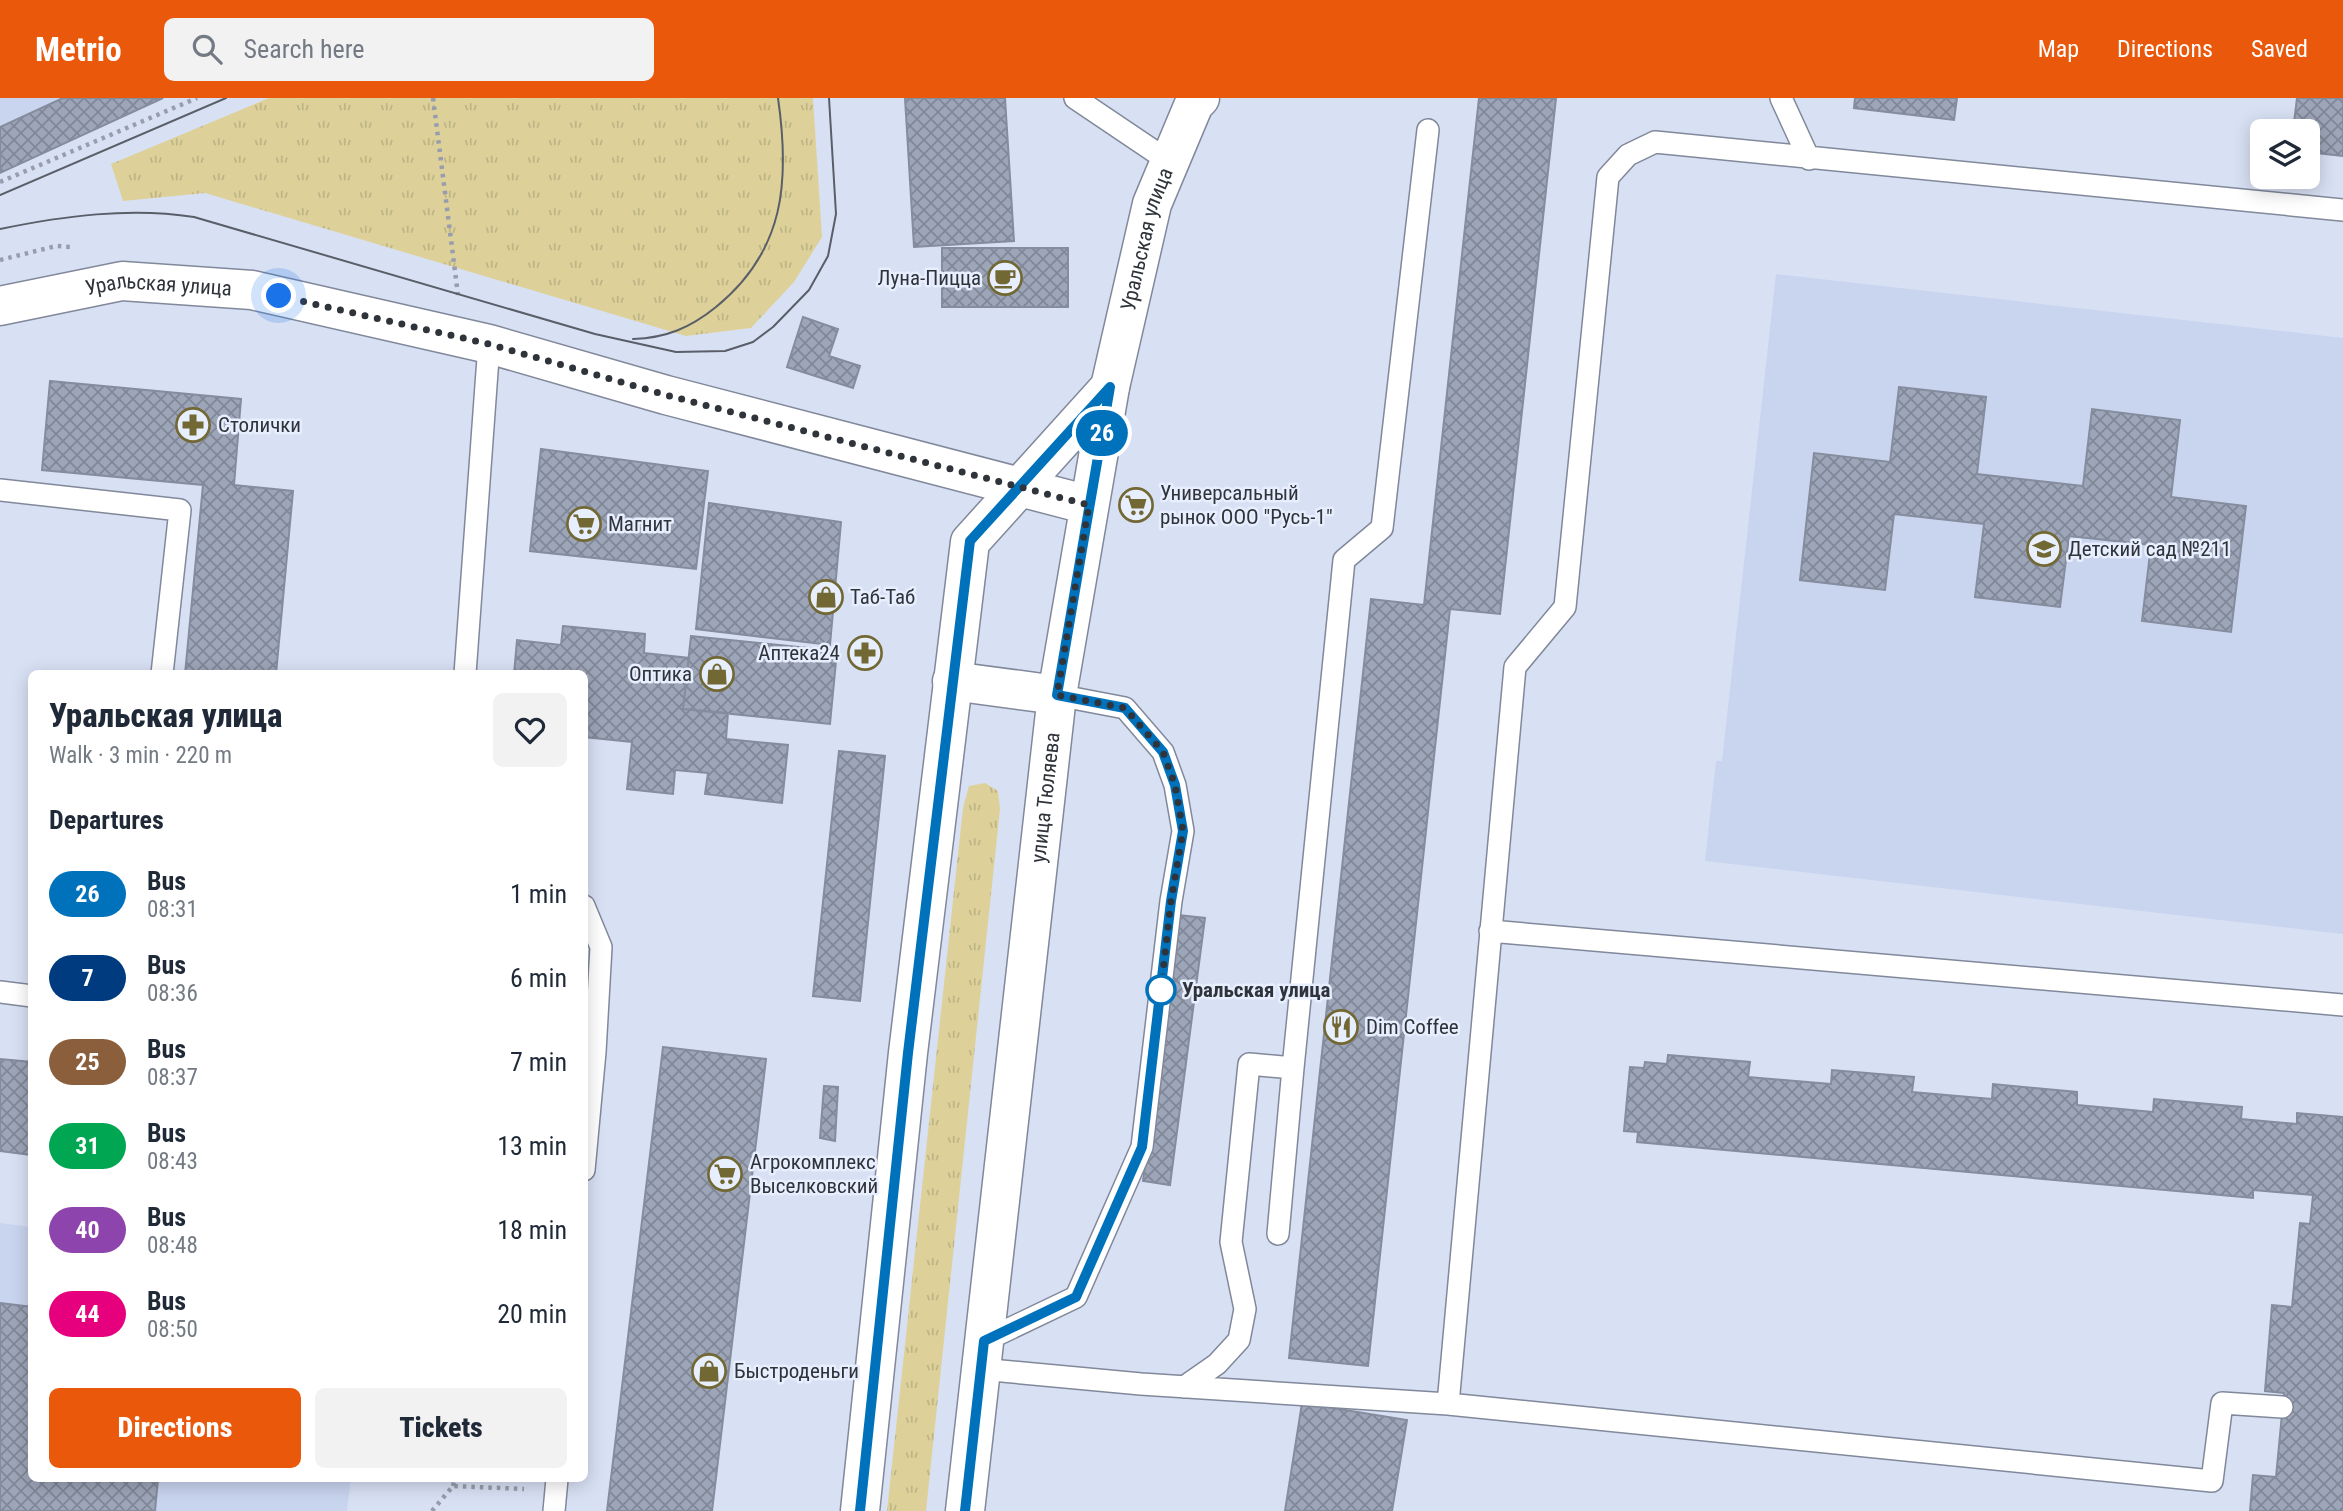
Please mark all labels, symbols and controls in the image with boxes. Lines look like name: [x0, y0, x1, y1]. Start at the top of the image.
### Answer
search box: [164, 18, 654, 81]
text: Metrio: [35, 30, 122, 69]
icon: search: [188, 30, 226, 68]
text: Search here: [244, 34, 365, 64]
text: Map: [2038, 35, 2079, 63]
text: Directions: [2117, 35, 2213, 63]
text: Saved: [2251, 35, 2308, 63]
map controls: [2250, 119, 2320, 189]
button: layers: [2250, 119, 2320, 189]
street label: Уральская улица: [1116, 164, 1178, 313]
cafe icon: Луна-Пицца: [986, 259, 1024, 297]
place label: Луна-Пицца: [878, 266, 981, 290]
street label: Уральская улица: [83, 268, 233, 301]
your location: [261, 278, 296, 313]
pharmacy icon: Столички: [174, 406, 212, 444]
line badge: 26: [1070, 410, 1134, 456]
place label: Столички: [218, 413, 301, 437]
text: 26: [1090, 419, 1114, 447]
place label: Универсальный рынок ООО "Русь-1": [1160, 481, 1333, 529]
supermarket icon: Универсальный рынок ООО "Русь-1": [1117, 486, 1155, 524]
supermarket icon: Магнит: [565, 505, 603, 543]
place label: Магнит: [608, 512, 672, 536]
school or university icon: Детский сад №211: [2025, 530, 2063, 568]
place label: Детский сад №211: [2068, 537, 2231, 561]
shop icon: Таб-Таб: [807, 578, 845, 616]
place label: Таб-Таб: [850, 585, 915, 609]
pharmacy icon: Аптека24: [846, 634, 884, 672]
place label: Аптека24: [758, 641, 840, 665]
shop icon: Оптика: [698, 655, 736, 693]
place label: Оптика: [629, 662, 692, 686]
button: heart: [493, 693, 567, 767]
text: Уральская улица: [49, 696, 282, 735]
street label: улица Тюляева: [1026, 731, 1065, 864]
text: Walk · 3 min · 220 m: [49, 742, 232, 769]
text: Departures: [49, 805, 164, 835]
text: Bus: [147, 866, 186, 896]
text: 1 min: [510, 879, 567, 909]
text: 26: [75, 880, 100, 908]
text: 08:31: [147, 896, 198, 923]
text: Bus: [147, 950, 186, 980]
text: 6 min: [510, 963, 567, 993]
text: 7: [81, 964, 94, 992]
marker: Уральская улица: [1146, 975, 1176, 1005]
place label: Уральская улица: [1182, 978, 1331, 1002]
text: 08:36: [147, 980, 198, 1007]
restaurant icon: Dim Coffee: [1322, 1008, 1360, 1046]
place label: Dim Coffee: [1366, 1015, 1459, 1039]
text: Bus: [147, 1034, 186, 1064]
text: 7 min: [510, 1047, 567, 1077]
text: 25: [75, 1048, 100, 1076]
text: 08:37: [147, 1064, 198, 1091]
text: Bus: [147, 1118, 186, 1148]
text: 13 min: [497, 1131, 567, 1161]
text: 31: [75, 1132, 100, 1160]
text: 08:43: [147, 1148, 198, 1175]
place label: Агрокомплекс Выселковский: [750, 1150, 878, 1198]
supermarket icon: Агрокомплекс Выселковский: [706, 1155, 744, 1193]
text: Bus: [147, 1202, 186, 1232]
text: 18 min: [497, 1215, 567, 1245]
text: 40: [75, 1216, 100, 1244]
text: 08:48: [147, 1232, 198, 1259]
text: Bus: [147, 1286, 186, 1316]
text: 20 min: [497, 1299, 567, 1329]
text: 44: [75, 1300, 100, 1328]
text: 08:50: [147, 1316, 198, 1343]
shop icon: Быстроденьги: [690, 1352, 728, 1390]
place label: Быстроденьги: [734, 1359, 859, 1383]
button: Directions: [49, 1388, 301, 1468]
button: Tickets: [315, 1388, 567, 1468]

